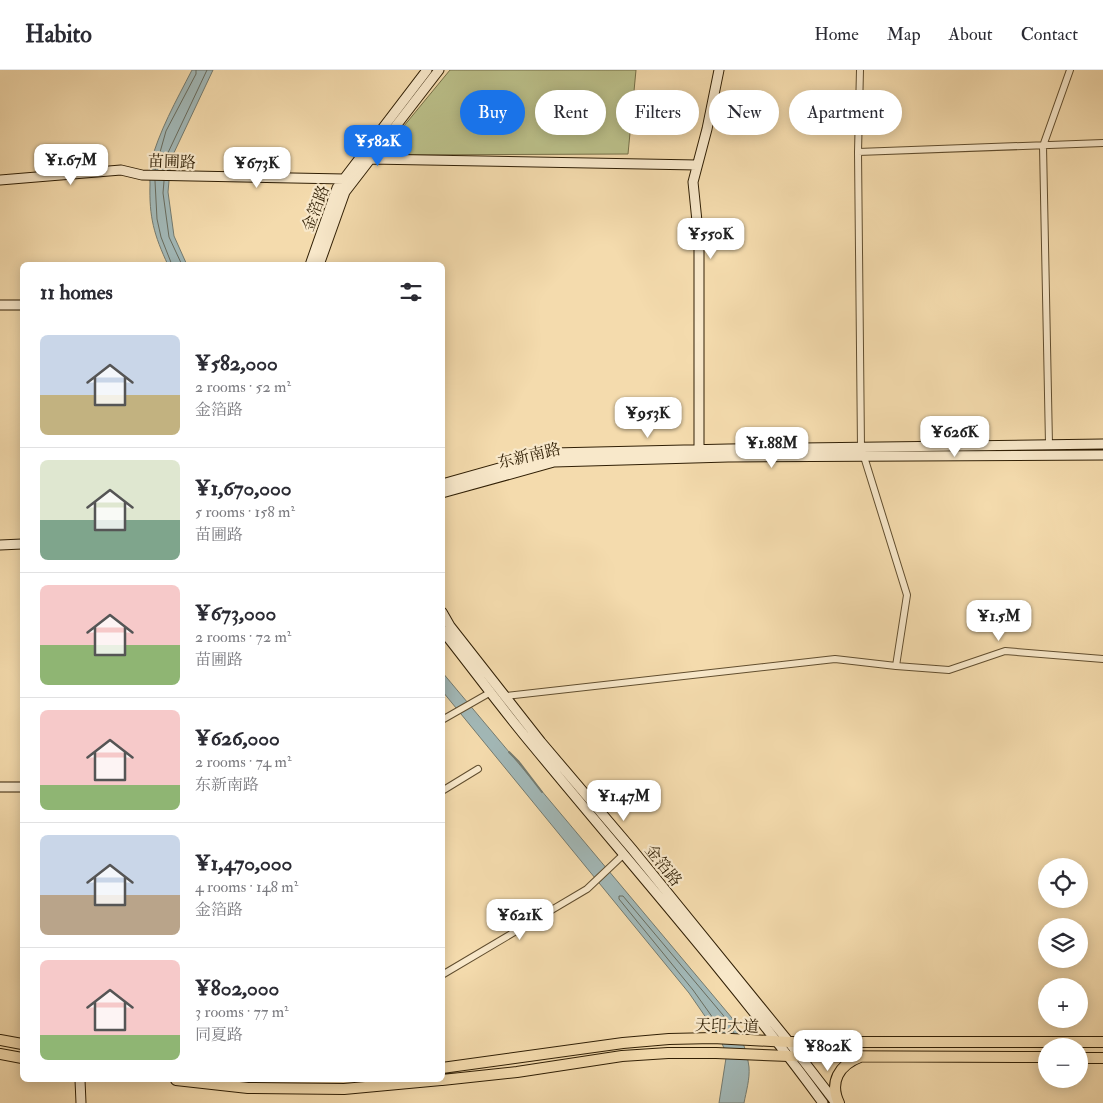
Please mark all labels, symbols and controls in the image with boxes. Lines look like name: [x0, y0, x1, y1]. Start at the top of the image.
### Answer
text: Habito: [25, 19, 92, 50]
text: Home: [814, 23, 859, 46]
text: Map: [887, 23, 921, 46]
text: About: [949, 23, 993, 46]
text: Contact: [1021, 23, 1078, 46]
chip: Buy: [460, 90, 525, 135]
chip: Rent: [535, 90, 606, 135]
chip: Filters: [616, 90, 699, 135]
chip: New: [709, 90, 779, 135]
chip: Apartment: [789, 90, 902, 135]
pin: ¥582K: [343, 124, 413, 167]
text: ¥582K: [355, 131, 401, 151]
pin: ¥1.67M: [30, 144, 112, 186]
pin: ¥673K: [222, 146, 292, 189]
text: ¥1.67M: [45, 150, 97, 170]
street label: 苗圃路: [148, 151, 196, 173]
text: ¥673K: [235, 153, 279, 173]
street label: 金箔路: [298, 182, 334, 234]
pin: ¥550K: [676, 218, 746, 260]
text: ¥550K: [688, 224, 734, 244]
icon: filters: [397, 278, 425, 306]
text: 11 homes: [40, 279, 113, 306]
text: ¥582,000: [195, 350, 278, 377]
icon: home: [80, 355, 140, 415]
text: 2 rooms · 52 m²: [195, 377, 291, 397]
pin: ¥953K: [613, 396, 683, 439]
text: 金箔路: [195, 400, 243, 420]
text: ¥953K: [626, 403, 670, 423]
pin: ¥626K: [920, 416, 990, 458]
text: ¥626K: [931, 422, 979, 442]
pin: ¥1.88M: [731, 426, 813, 469]
text: ¥1.88M: [746, 433, 798, 453]
street label: 东新南路: [496, 439, 563, 473]
text: ¥1,670,000: [195, 475, 291, 502]
icon: home: [80, 480, 140, 540]
text: 5 rooms · 158 m²: [195, 502, 295, 522]
text: 苗圃路: [195, 525, 243, 545]
text: ¥673,000: [195, 600, 276, 627]
pin: ¥1.5M: [964, 600, 1034, 642]
icon: home: [80, 605, 140, 665]
text: ¥1.5M: [977, 606, 1021, 626]
text: 2 rooms · 72 m²: [195, 627, 291, 647]
text: 苗圃路: [195, 650, 243, 670]
text: ¥626,000: [195, 725, 280, 752]
icon: home: [80, 730, 140, 790]
text: 2 rooms · 74 m²: [195, 752, 291, 772]
text: 东新南路: [195, 775, 259, 795]
pin: ¥1.47M: [583, 780, 665, 822]
text: ¥1.47M: [598, 786, 650, 806]
street label: 金箔路: [640, 841, 686, 891]
text: ¥1,470,000: [195, 850, 292, 877]
icon: home: [80, 855, 140, 915]
map controls: [1038, 858, 1088, 1088]
button: locate: [1038, 858, 1088, 908]
text: 4 rooms · 148 m²: [195, 877, 298, 897]
pin: ¥621K: [485, 898, 555, 941]
text: 金箔路: [195, 900, 243, 920]
text: ¥621K: [497, 905, 543, 925]
button: layers: [1038, 918, 1088, 968]
text: ¥802,000: [195, 975, 279, 1002]
button: +: [1038, 978, 1088, 1028]
icon: home: [80, 980, 140, 1040]
text: 3 rooms · 77 m²: [195, 1002, 289, 1022]
street label: 天印大道: [695, 1015, 759, 1037]
text: 同夏路: [195, 1025, 243, 1045]
pin: ¥802K: [793, 1030, 863, 1072]
text: ¥802K: [804, 1036, 852, 1056]
button: −: [1038, 1038, 1088, 1088]

